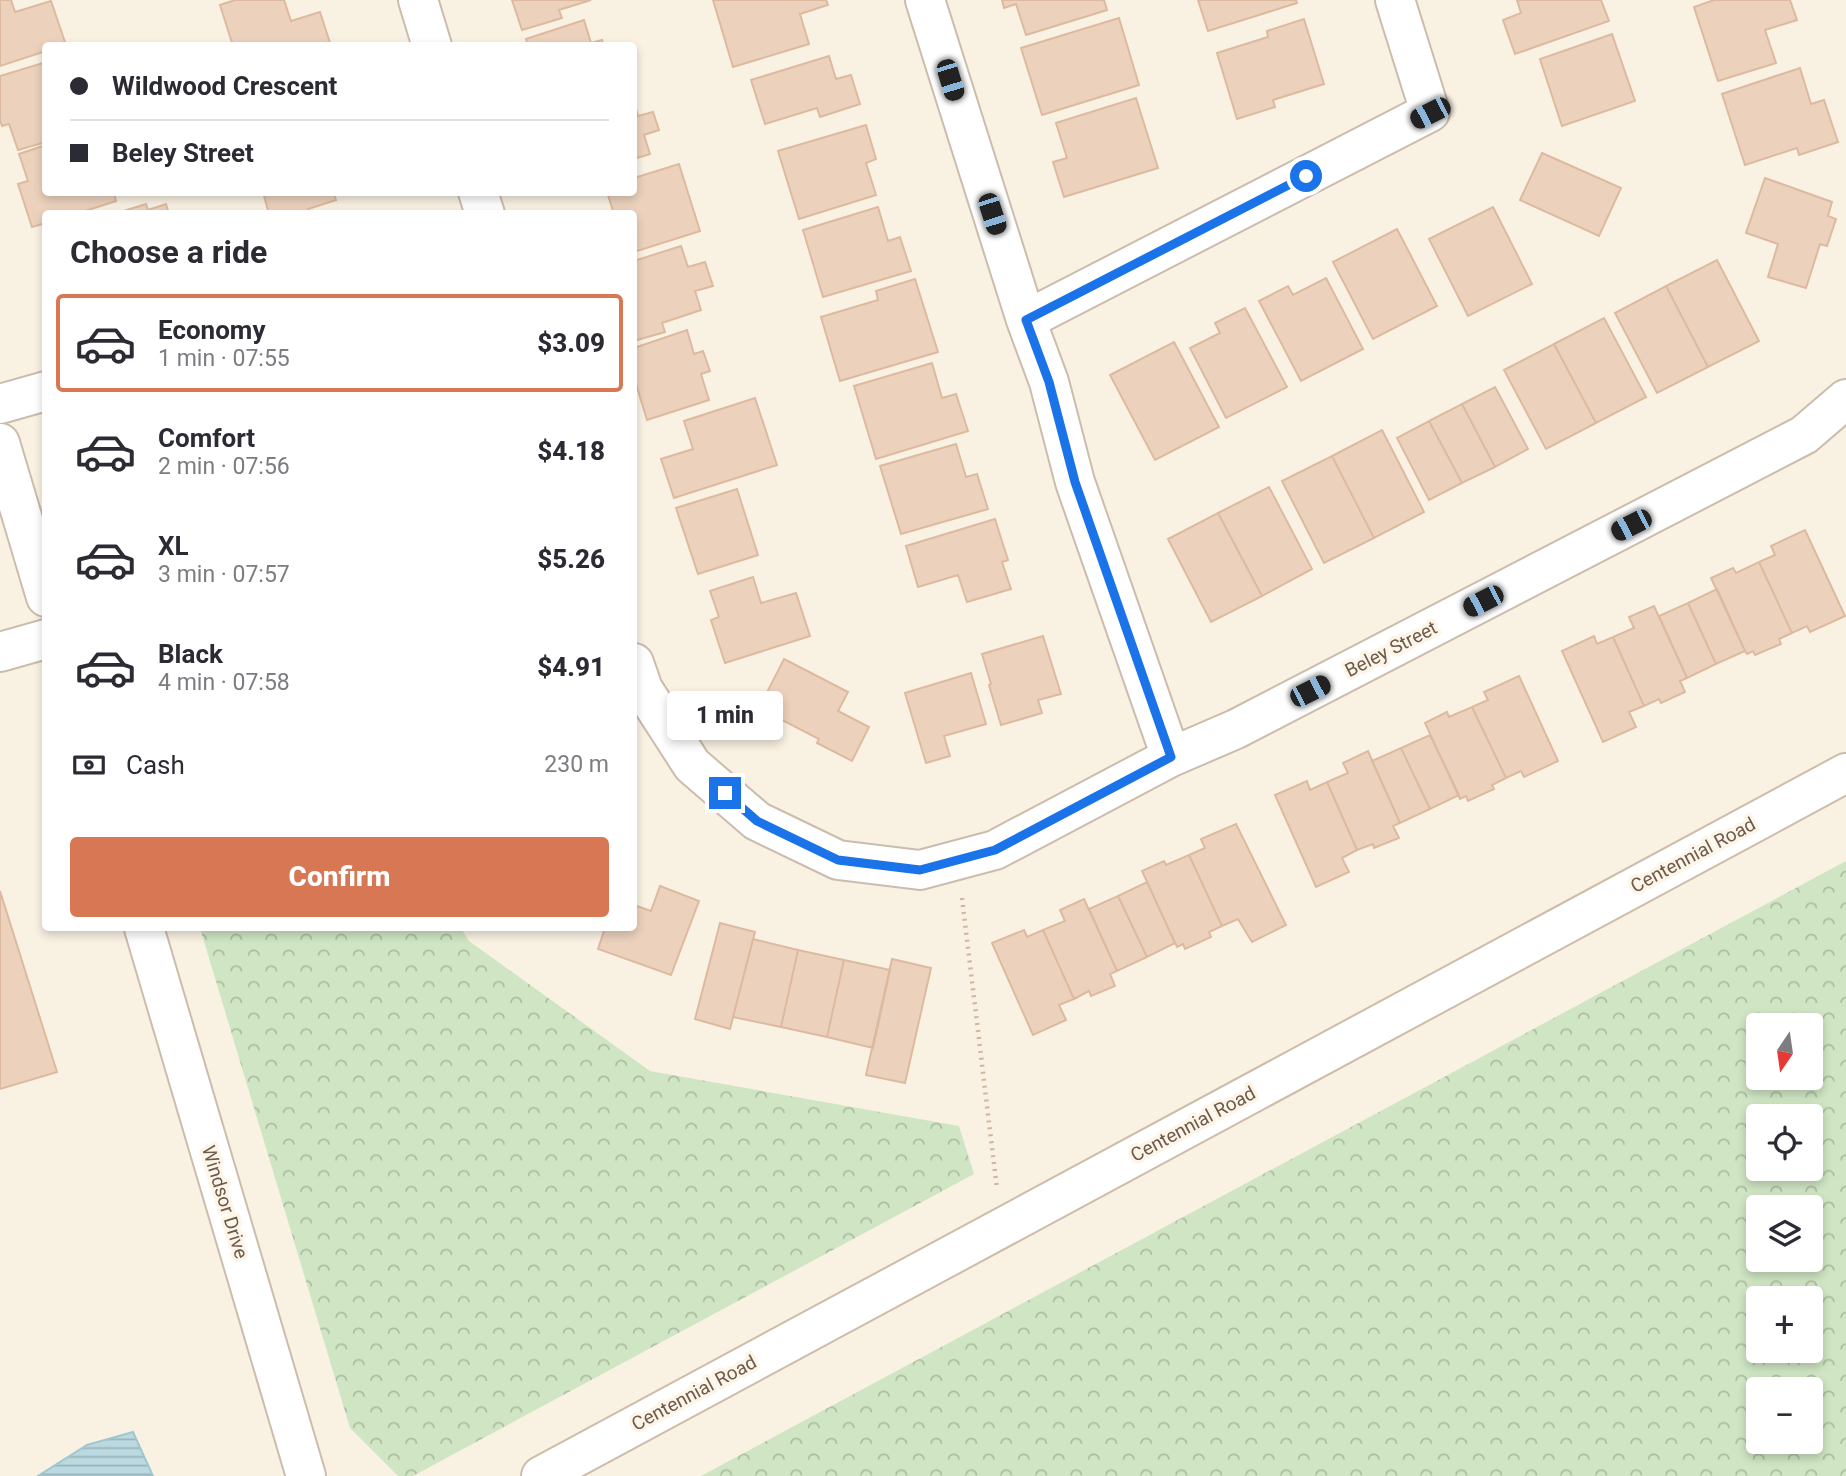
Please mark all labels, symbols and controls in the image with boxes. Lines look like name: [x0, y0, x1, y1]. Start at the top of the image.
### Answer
car: [934, 57, 967, 103]
text: Wildwood Crescent: [112, 71, 337, 101]
car: [1407, 94, 1454, 132]
text: Beley Street: [112, 138, 254, 168]
route start: [1290, 160, 1322, 192]
car: [976, 191, 1009, 237]
text: Choose a ride: [70, 233, 267, 271]
icon: car: [74, 312, 137, 375]
text: Economy: [158, 315, 265, 345]
text: $3.09: [537, 328, 605, 358]
text: 1 min · 07:55: [158, 345, 290, 372]
icon: car: [74, 420, 137, 483]
text: Comfort: [158, 423, 255, 453]
text: $4.18: [537, 436, 605, 466]
text: 2 min · 07:56: [158, 453, 290, 480]
car: [1608, 506, 1655, 544]
icon: car: [74, 528, 137, 591]
text: XL: [158, 531, 189, 561]
text: $5.26: [537, 544, 605, 574]
text: 3 min · 07:57: [158, 561, 290, 588]
car: [1460, 582, 1507, 620]
street label: Beley Street: [1341, 616, 1441, 682]
icon: car: [74, 636, 137, 699]
text: Black: [158, 639, 223, 669]
text: $4.91: [537, 652, 605, 682]
text: 4 min · 07:58: [158, 669, 290, 696]
car: [1287, 672, 1334, 710]
callout: 1 min: [667, 692, 783, 740]
text: 1 min: [696, 702, 754, 729]
icon: cash: [70, 746, 108, 784]
text: Cash: [126, 750, 185, 780]
text: 230 m: [544, 751, 609, 778]
route end: [709, 777, 741, 809]
street label: Centennial Road: [1627, 812, 1759, 898]
button: Confirm: [70, 837, 609, 917]
north arrow: [1746, 1013, 1824, 1090]
map controls: [1746, 1013, 1823, 1454]
street label: Centennial Road: [1127, 1081, 1259, 1167]
button: locate: [1746, 1104, 1823, 1181]
street label: Windsor Drive: [197, 1143, 253, 1261]
button: layers: [1746, 1195, 1823, 1272]
button: +: [1746, 1286, 1823, 1363]
street label: Centennial Road: [628, 1350, 760, 1436]
button: −: [1746, 1377, 1823, 1454]

